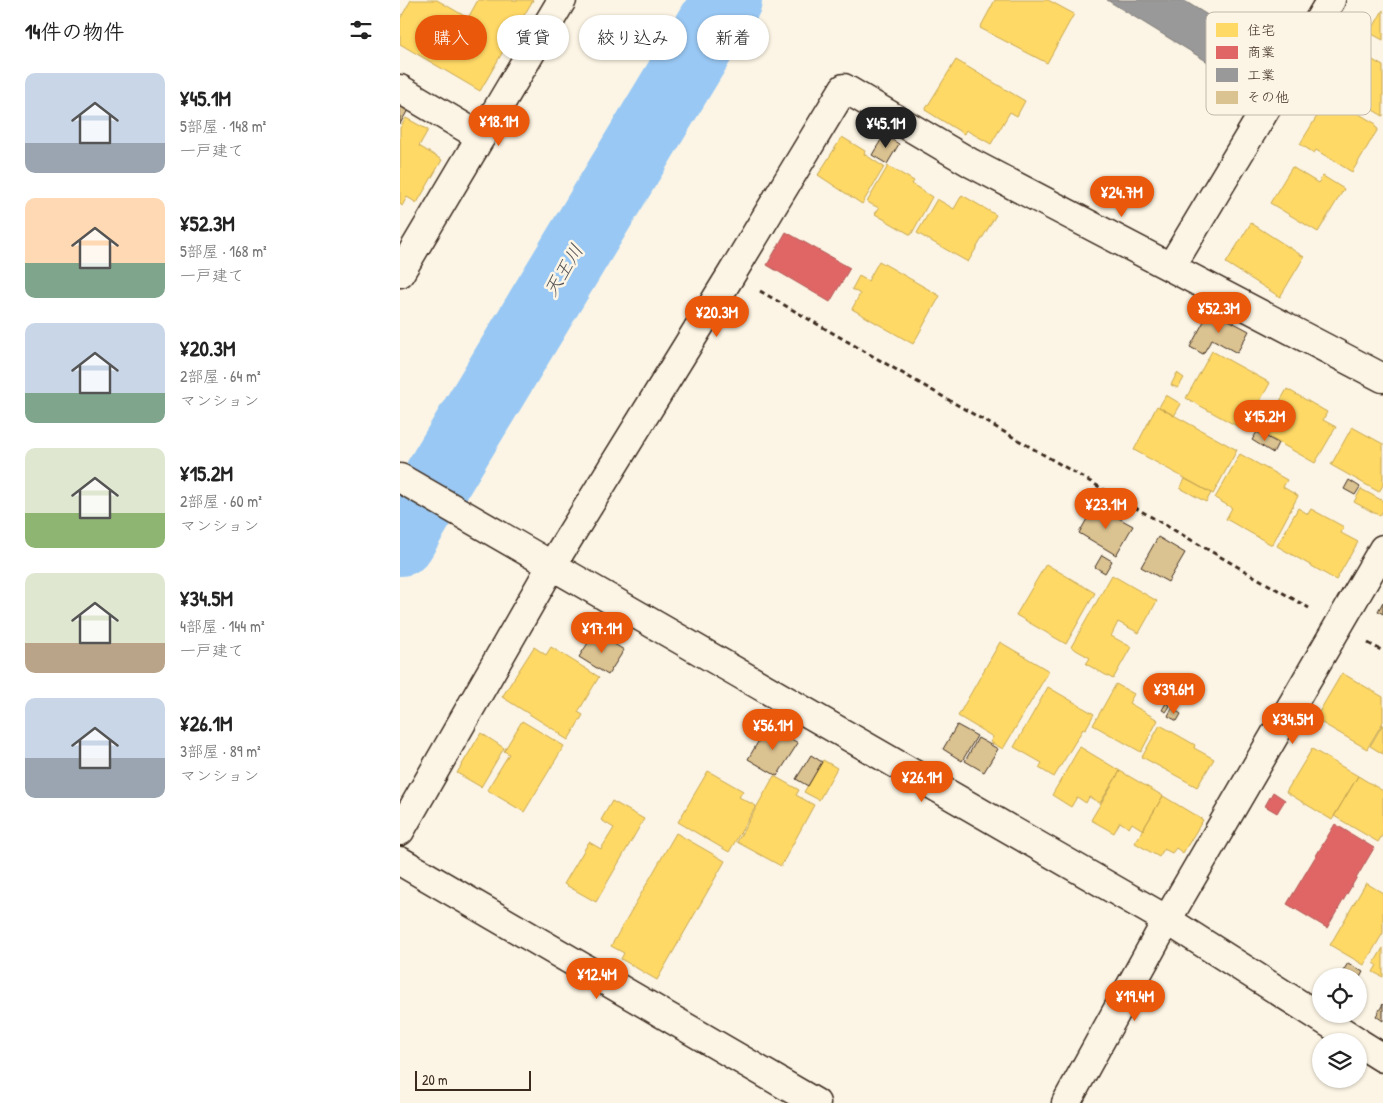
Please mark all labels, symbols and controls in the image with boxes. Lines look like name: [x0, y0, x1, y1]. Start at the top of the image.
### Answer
legend: [1206, 12, 1371, 115]
chip: 購入: [415, 15, 487, 60]
chip: 賃貸: [497, 15, 569, 60]
chip: 絞り込み: [579, 15, 687, 60]
chip: 新着: [697, 15, 769, 60]
icon: filters: [347, 16, 375, 44]
text: 14件の物件: [25, 17, 125, 46]
text: 住宅: [1247, 20, 1275, 39]
text: 商業: [1247, 42, 1275, 61]
text: 工業: [1247, 65, 1275, 84]
text: ¥45.1M: [180, 84, 231, 113]
text: その他: [1247, 87, 1289, 106]
icon: home: [65, 93, 125, 153]
pin: ¥18.1M: [458, 104, 540, 147]
pin: ¥45.1M: [845, 106, 927, 149]
text: ¥18.1M: [480, 110, 518, 132]
text: ¥45.1M: [867, 112, 905, 134]
text: 5部屋 · 148 m²: [180, 115, 266, 137]
text: 一戸建て: [180, 139, 244, 161]
pin: ¥24.7M: [1081, 176, 1163, 218]
text: ¥24.7M: [1101, 181, 1143, 203]
text: ¥52.3M: [180, 209, 235, 238]
icon: home: [65, 218, 125, 278]
water label: 天王川: [537, 239, 589, 301]
text: 5部屋 · 168 m²: [180, 240, 267, 262]
text: 一戸建て: [180, 264, 244, 286]
pin: ¥52.3M: [1178, 292, 1260, 334]
pin: ¥20.3M: [676, 296, 758, 338]
text: ¥52.3M: [1198, 297, 1240, 319]
text: ¥20.3M: [696, 301, 738, 323]
text: ¥20.3M: [180, 334, 235, 363]
icon: home: [65, 343, 125, 403]
text: 2部屋 · 64 m²: [180, 365, 261, 387]
text: マンション: [180, 389, 259, 411]
pin: ¥15.2M: [1224, 400, 1306, 442]
text: ¥15.2M: [1245, 405, 1285, 427]
text: ¥15.2M: [180, 459, 233, 488]
icon: home: [65, 468, 125, 528]
pin: ¥23.1M: [1065, 488, 1147, 530]
text: 2部屋 · 60 m²: [180, 490, 262, 512]
text: ¥23.1M: [1086, 493, 1126, 515]
text: マンション: [180, 514, 259, 536]
text: ¥34.5M: [180, 584, 233, 613]
icon: home: [65, 593, 125, 653]
pin: ¥17.1M: [561, 612, 643, 654]
text: 4部屋 · 144 m²: [180, 615, 265, 637]
text: ¥17.1M: [582, 617, 622, 639]
text: 一戸建て: [180, 639, 244, 661]
pin: ¥39.6M: [1133, 672, 1215, 715]
text: ¥39.6M: [1154, 678, 1194, 700]
pin: ¥34.5M: [1252, 702, 1334, 745]
pin: ¥56.1M: [732, 708, 814, 751]
text: ¥34.5M: [1273, 708, 1313, 730]
text: ¥26.1M: [180, 709, 233, 738]
text: ¥56.1M: [753, 714, 793, 736]
icon: home: [65, 718, 125, 778]
text: 3部屋 · 89 m²: [180, 740, 261, 762]
pin: ¥26.1M: [881, 760, 963, 803]
text: マンション: [180, 764, 259, 786]
text: ¥26.1M: [902, 766, 942, 788]
pin: ¥12.4M: [556, 958, 638, 1000]
text: ¥12.4M: [577, 963, 617, 985]
map controls: [1312, 968, 1367, 1088]
button: locate: [1312, 968, 1367, 1023]
pin: ¥19.4M: [1094, 980, 1176, 1022]
text: ¥19.4M: [1116, 985, 1154, 1007]
button: layers: [1312, 1033, 1367, 1088]
scale bar: [415, 1068, 531, 1091]
text: 20 m: [422, 1070, 448, 1089]

